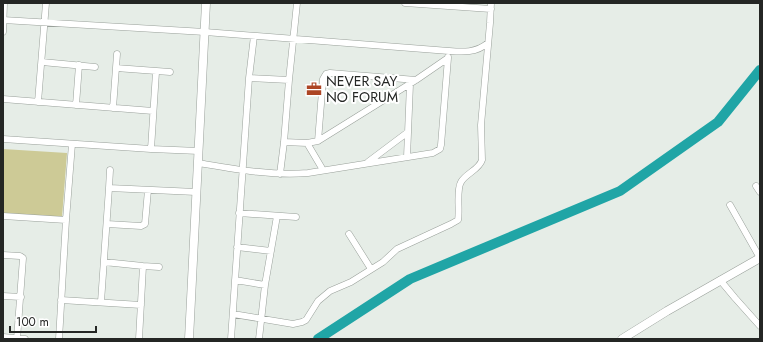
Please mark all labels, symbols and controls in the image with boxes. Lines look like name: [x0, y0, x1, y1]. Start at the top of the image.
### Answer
place label: NEVER SAY NO FORUM: [326, 71, 398, 107]
office icon: NEVER SAY NO FORUM: [305, 80, 323, 98]
scale bar: [10, 308, 96, 334]
text: 100 m: [16, 313, 49, 331]

